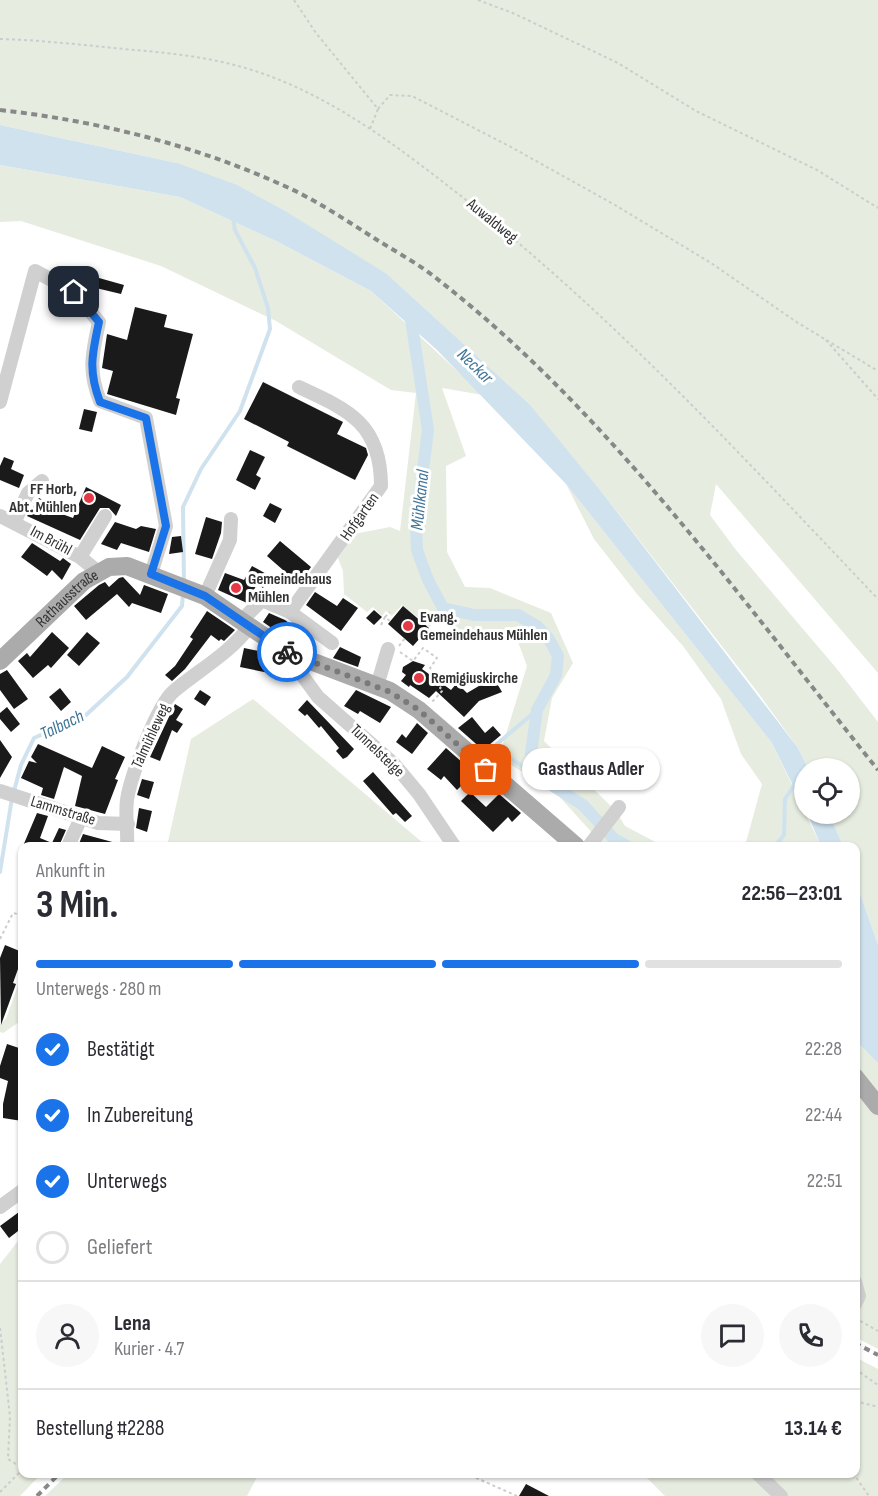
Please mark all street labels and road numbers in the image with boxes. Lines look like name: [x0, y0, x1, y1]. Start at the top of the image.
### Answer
street label: Auwaldweg: [462, 194, 521, 247]
street label: Hofgarten: [337, 489, 383, 545]
street label: Im Brühl: [27, 522, 75, 560]
street label: Rathausstraße: [32, 565, 102, 631]
street label: Talmühleweg: [128, 700, 174, 772]
street label: Tunnelsteige: [346, 721, 408, 781]
street label: Lammstraße: [28, 792, 98, 830]

